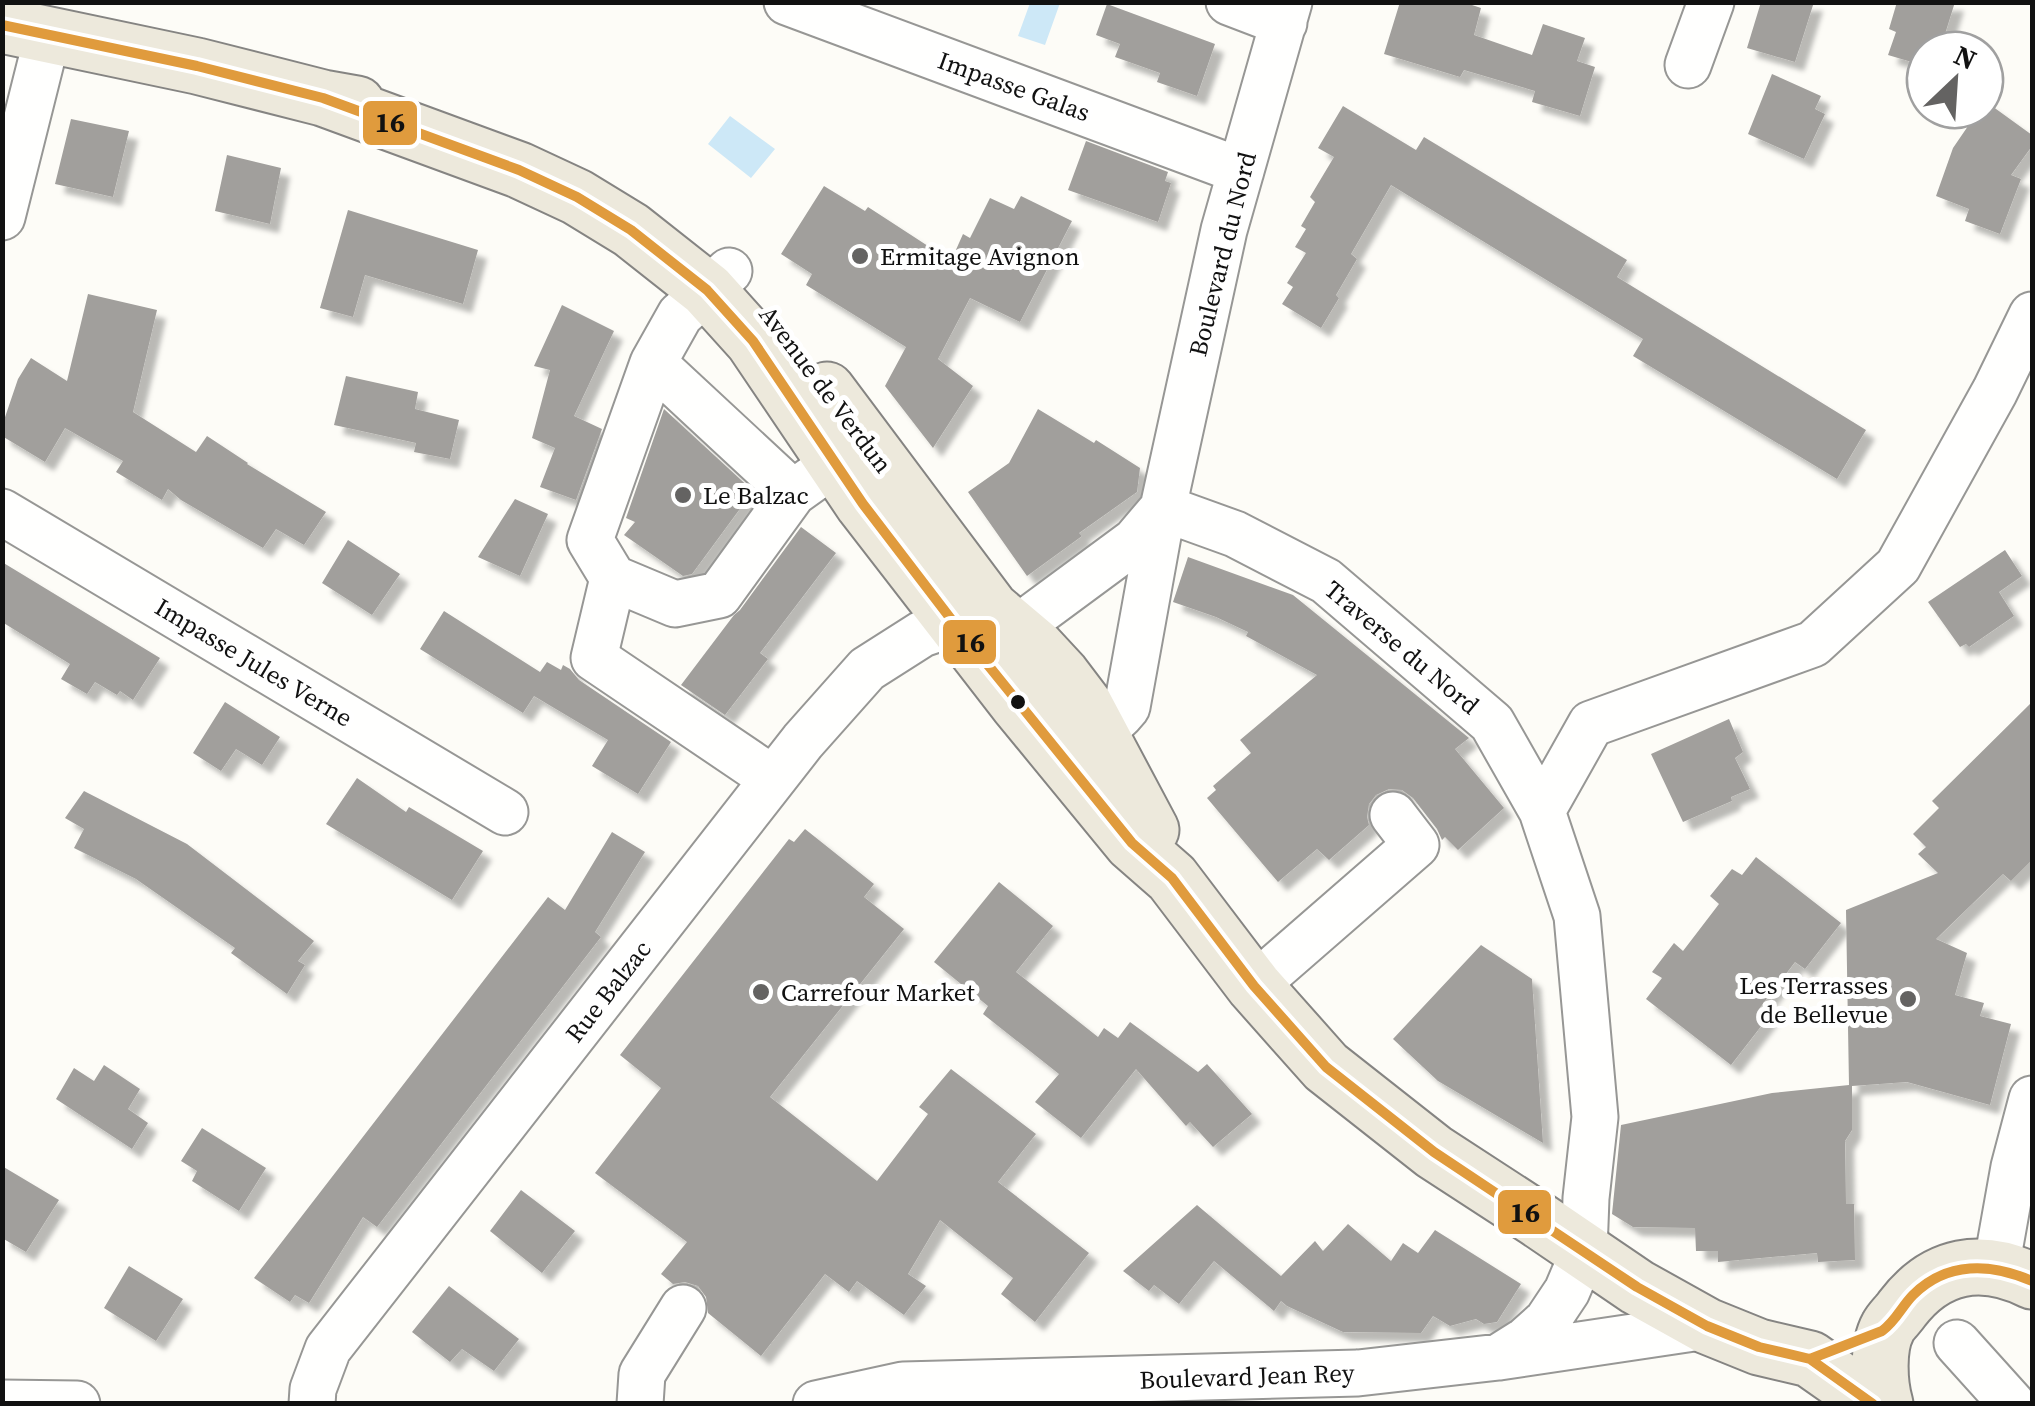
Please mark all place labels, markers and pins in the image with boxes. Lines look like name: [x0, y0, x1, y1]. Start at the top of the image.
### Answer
place label: Ermitage Avignon: [880, 239, 1080, 273]
marker: Ermitage Avignon: [849, 245, 871, 267]
place label: Le Balzac: [703, 478, 809, 512]
marker: Le Balzac: [672, 484, 694, 506]
unlabelled marker: [1008, 692, 1028, 712]
place label: Les Terrasses de Bellevue: [1739, 968, 1888, 1031]
place label: Carrefour Market: [781, 975, 976, 1009]
marker: Carrefour Market: [750, 981, 772, 1003]
marker: Les Terrasses de Bellevue: [1897, 988, 1919, 1010]

